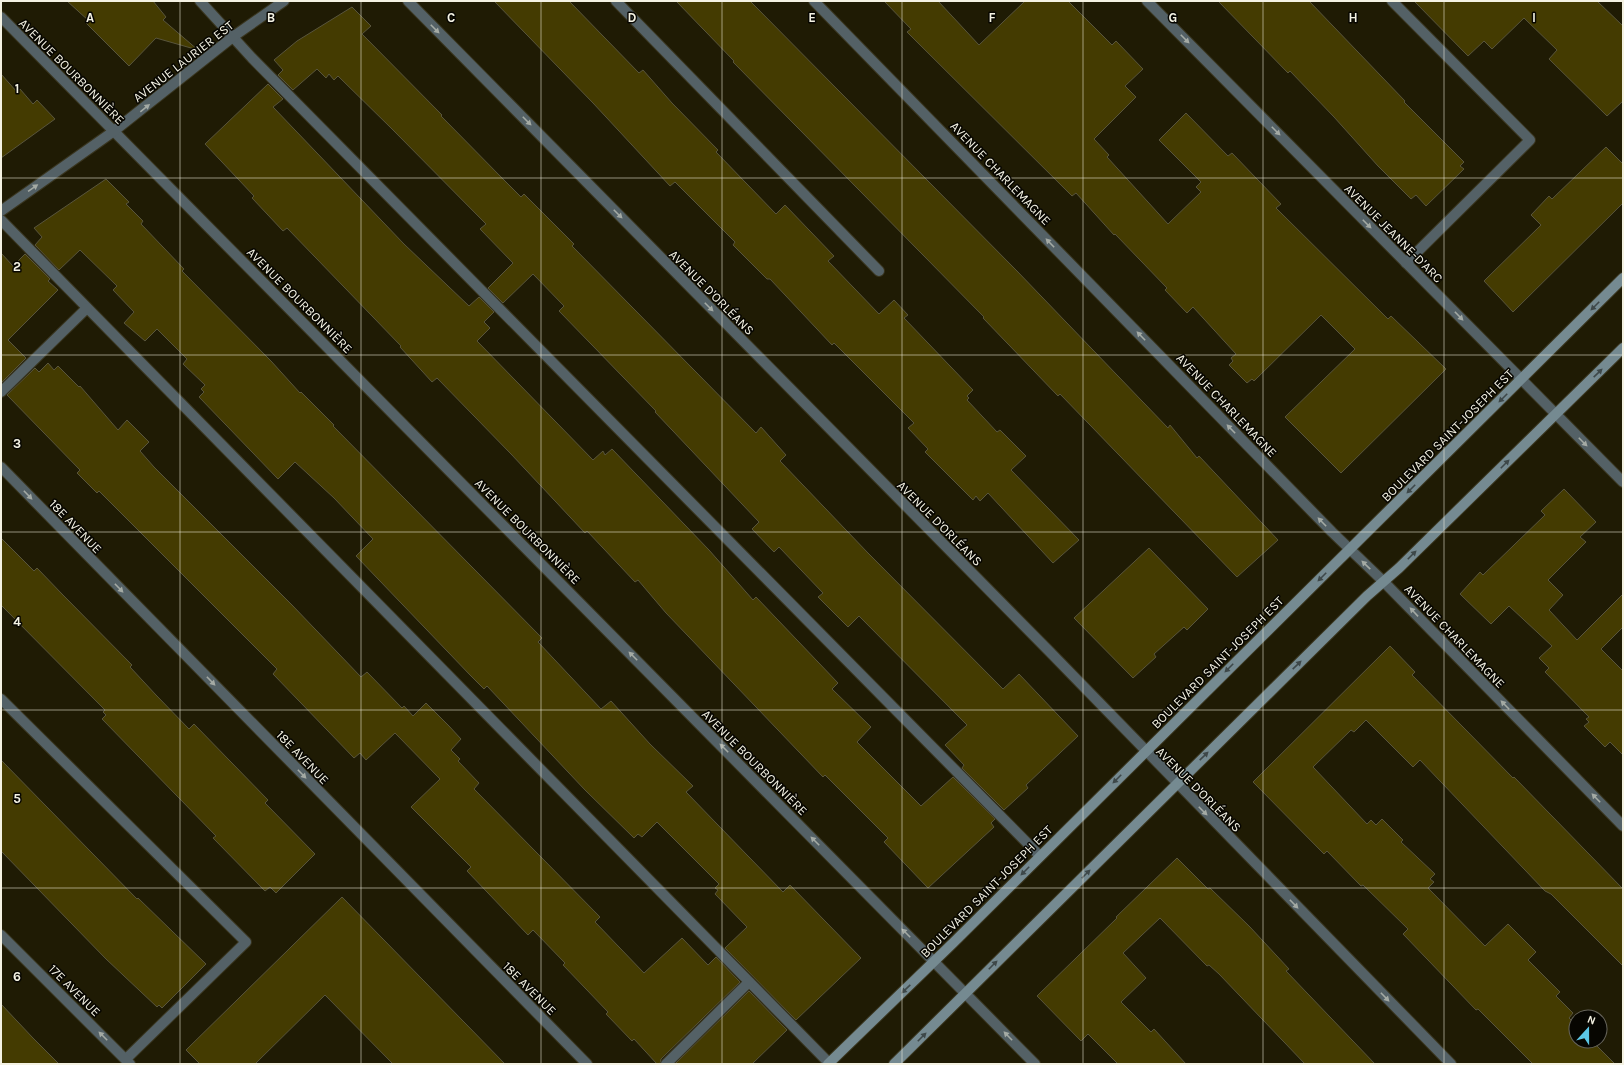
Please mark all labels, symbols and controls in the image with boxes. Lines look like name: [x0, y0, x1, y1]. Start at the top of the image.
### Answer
text: B: [267, 10, 275, 25]
text: C: [447, 10, 455, 25]
text: D: [628, 10, 637, 25]
text: E: [808, 10, 816, 25]
text: F: [988, 10, 996, 25]
text: G: [1169, 10, 1177, 25]
text: H: [1348, 10, 1358, 25]
text: I: [1532, 10, 1536, 25]
street label: AVENUE BOURBONNIÈRE: [16, 15, 128, 127]
street label: AVENUE LAURIER EST: [130, 17, 237, 105]
one-way arrow: [430, 24, 440, 34]
one-way arrow: [1180, 34, 1190, 44]
text: 1: [15, 81, 19, 96]
one-way arrow: [139, 103, 150, 112]
one-way arrow: [522, 116, 531, 126]
street label: AVENUE CHARLEMAGNE: [947, 118, 1054, 228]
one-way arrow: [1271, 126, 1281, 136]
street label: AVENUE JEANNE-D'ARC: [1341, 181, 1446, 286]
one-way arrow: [28, 184, 38, 192]
one-way arrow: [613, 209, 623, 219]
one-way arrow: [1363, 219, 1372, 229]
one-way arrow: [1045, 238, 1055, 248]
street label: AVENUE BOURBONNIÈRE: [244, 243, 357, 356]
street label: AVENUE D'ORLÉANS: [666, 245, 759, 338]
text: 2: [13, 259, 21, 274]
one-way arrow: [1590, 301, 1600, 311]
one-way arrow: [704, 302, 714, 312]
one-way arrow: [1454, 311, 1464, 321]
one-way arrow: [1136, 331, 1146, 341]
street label: AVENUE CHARLEMAGNE: [1173, 350, 1280, 460]
street label: BOULEVARD SAINT-JOSEPH EST: [1378, 366, 1517, 505]
one-way arrow: [1593, 368, 1603, 378]
one-way arrow: [1498, 393, 1508, 403]
one-way arrow: [1227, 424, 1236, 434]
text: 3: [13, 436, 21, 451]
one-way arrow: [1578, 437, 1588, 447]
one-way arrow: [1500, 459, 1510, 469]
street label: AVENUE BOURBONNIÈRE: [472, 474, 585, 587]
street label: AVENUE D'ORLÉANS: [894, 476, 987, 569]
one-way arrow: [1406, 484, 1416, 494]
one-way arrow: [23, 490, 33, 500]
street label: 18E AVENUE: [46, 496, 105, 556]
one-way arrow: [1317, 517, 1327, 527]
one-way arrow: [1407, 550, 1417, 560]
one-way arrow: [1361, 560, 1371, 570]
one-way arrow: [1317, 572, 1327, 582]
street label: AVENUE CHARLEMAGNE: [1401, 581, 1508, 691]
one-way arrow: [115, 583, 124, 593]
street label: BOULEVARD SAINT-JOSEPH EST: [1148, 593, 1287, 732]
one-way arrow: [1409, 607, 1418, 618]
text: 4: [13, 614, 21, 629]
one-way arrow: [628, 651, 638, 661]
one-way arrow: [1292, 660, 1302, 670]
one-way arrow: [1224, 663, 1234, 673]
one-way arrow: [206, 676, 215, 686]
one-way arrow: [1500, 700, 1509, 710]
street label: AVENUE BOURBONNIÈRE: [699, 705, 812, 818]
street label: 18E AVENUE: [273, 727, 332, 787]
street label: AVENUE D'ORLÉANS: [1153, 742, 1246, 835]
one-way arrow: [719, 743, 729, 753]
one-way arrow: [1199, 751, 1209, 761]
one-way arrow: [297, 769, 307, 779]
one-way arrow: [1112, 774, 1122, 784]
text: 5: [13, 791, 21, 806]
one-way arrow: [1591, 793, 1601, 803]
one-way arrow: [1198, 806, 1208, 816]
street label: BOULEVARD SAINT-JOSEPH EST: [917, 822, 1056, 961]
one-way arrow: [810, 836, 820, 846]
one-way arrow: [1020, 866, 1030, 876]
one-way arrow: [1081, 869, 1091, 879]
one-way arrow: [1290, 899, 1299, 909]
one-way arrow: [902, 928, 911, 938]
street label: 18E AVENUE: [500, 959, 559, 1018]
one-way arrow: [988, 960, 998, 970]
street label: 17E AVENUE: [46, 961, 104, 1019]
text: 6: [13, 969, 21, 984]
one-way arrow: [901, 984, 911, 993]
one-way arrow: [1381, 992, 1390, 1002]
north arrow: [1568, 1009, 1608, 1049]
text: N: [1585, 1013, 1597, 1028]
one-way arrow: [98, 1031, 108, 1041]
one-way arrow: [1003, 1031, 1013, 1041]
one-way arrow: [917, 1032, 927, 1041]

